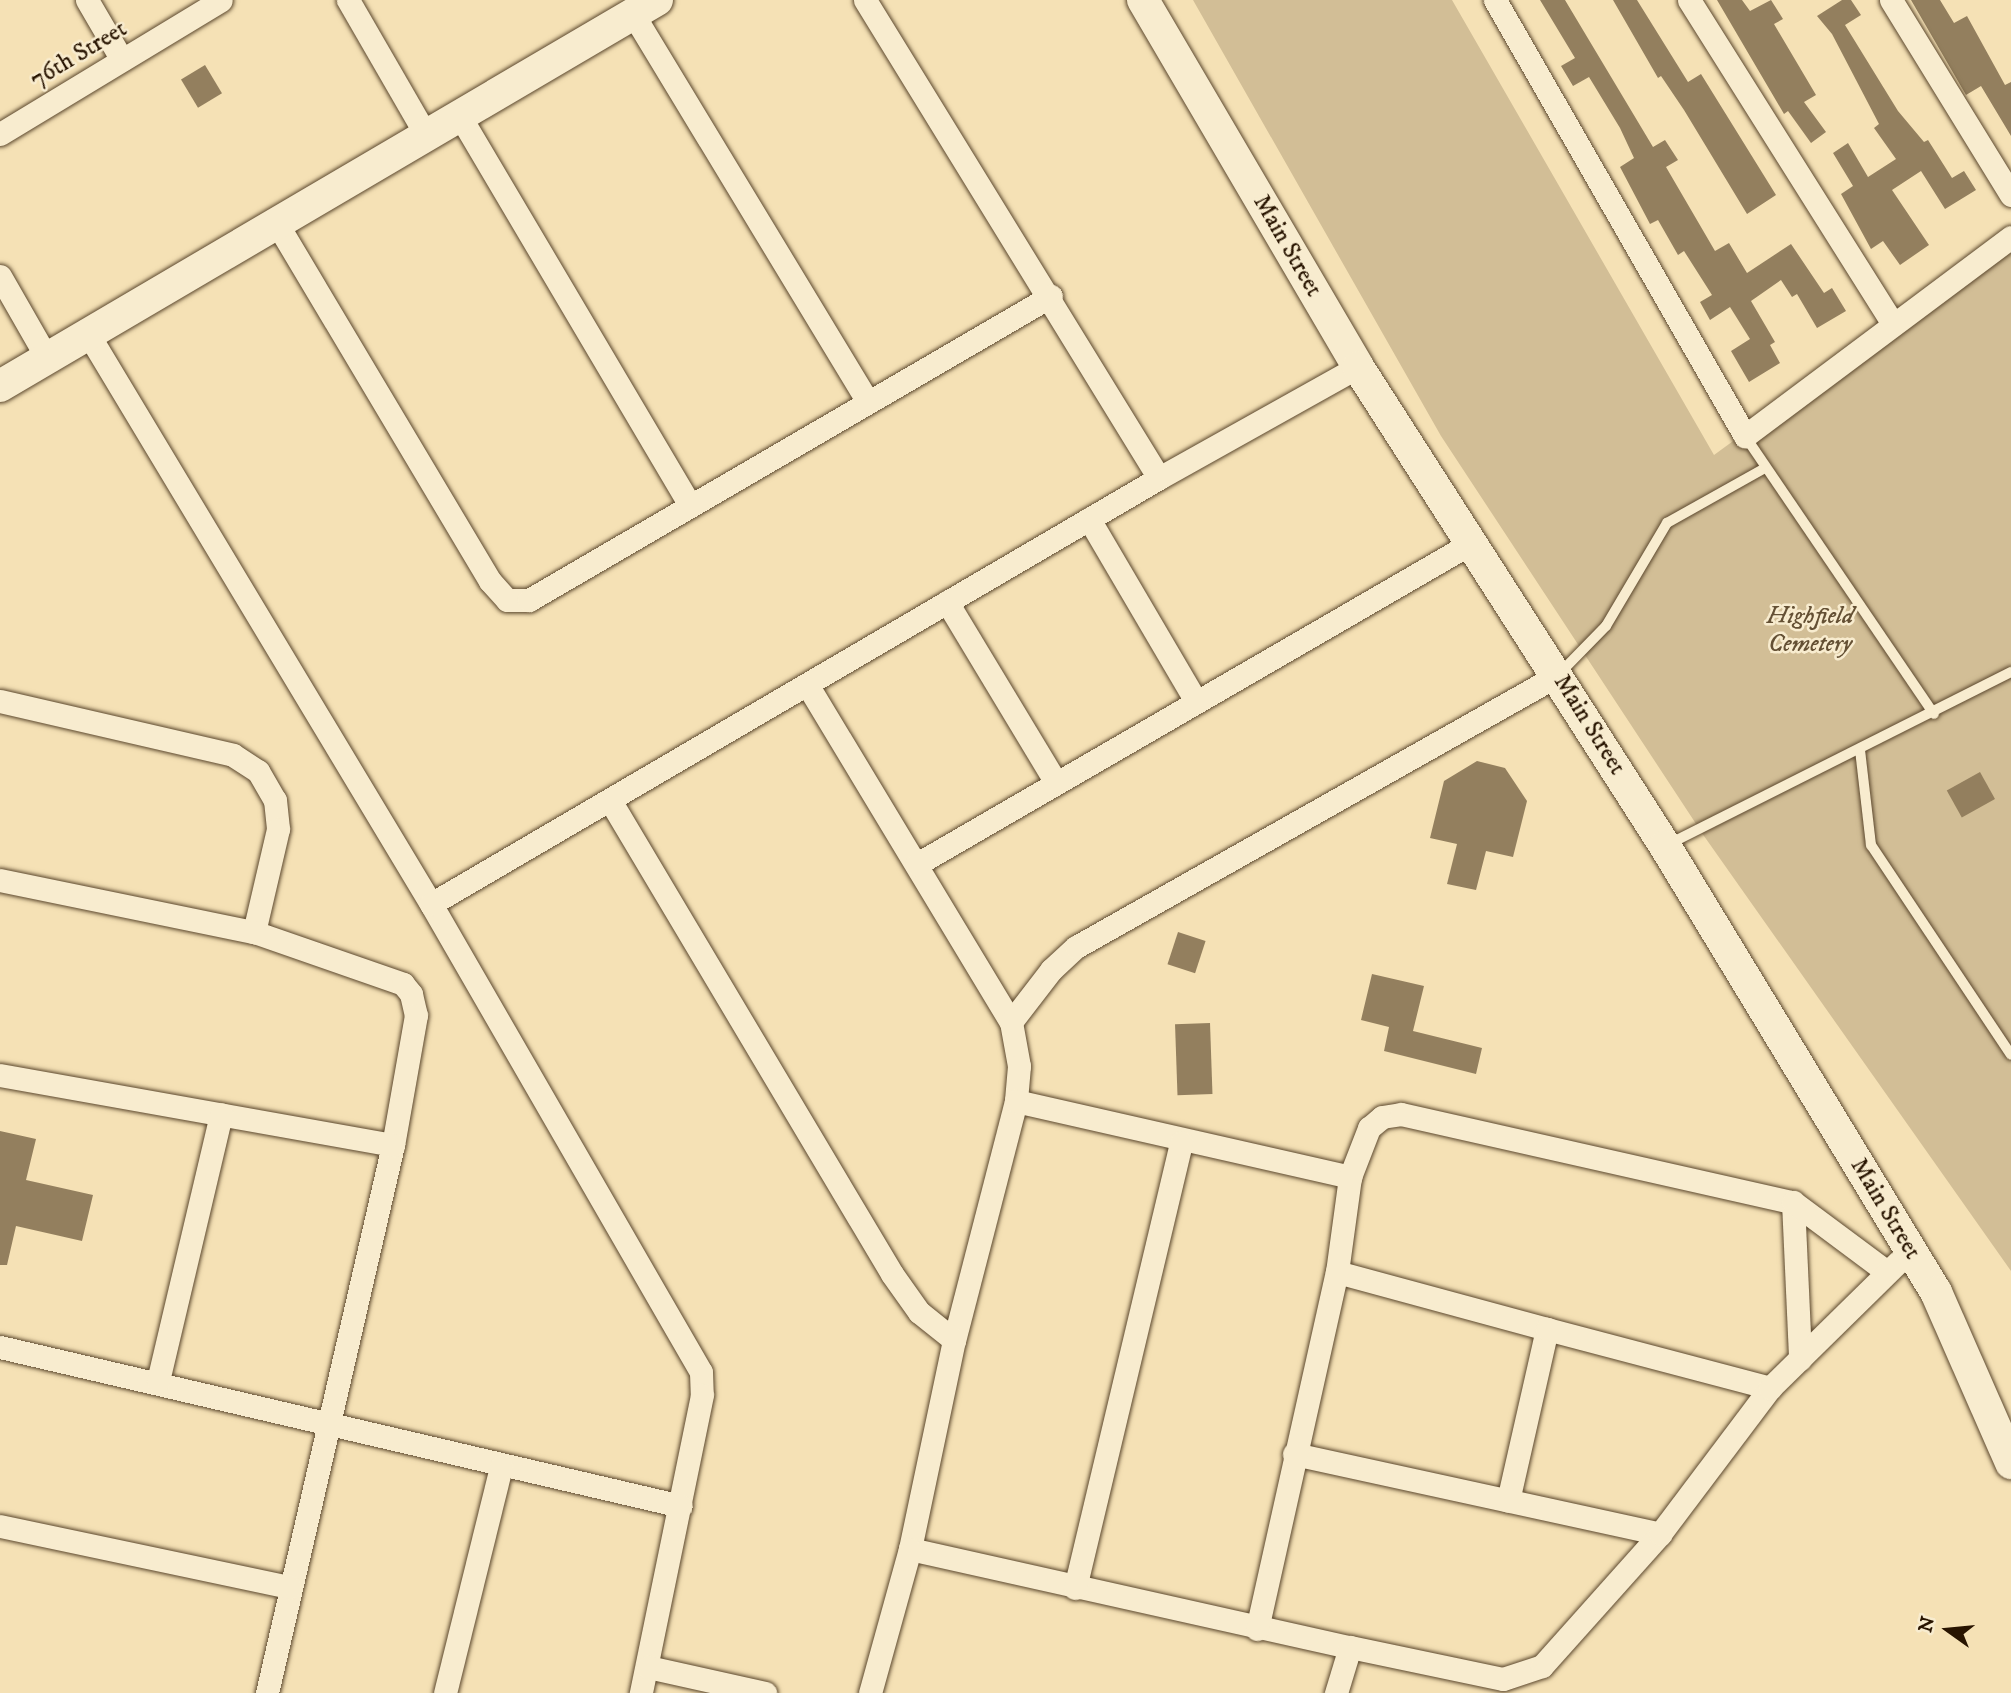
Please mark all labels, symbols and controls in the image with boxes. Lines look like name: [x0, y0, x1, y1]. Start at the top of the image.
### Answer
street label: 76th Street: [26, 15, 132, 95]
street label: Main Street: [1246, 190, 1328, 302]
park label: Highfield Cemetery: [1766, 603, 1854, 659]
street label: Main Street: [1547, 670, 1631, 780]
street label: Main Street: [1844, 1153, 1926, 1265]
north arrow: [1913, 1595, 1983, 1665]
text: N: [1914, 1614, 1940, 1635]

